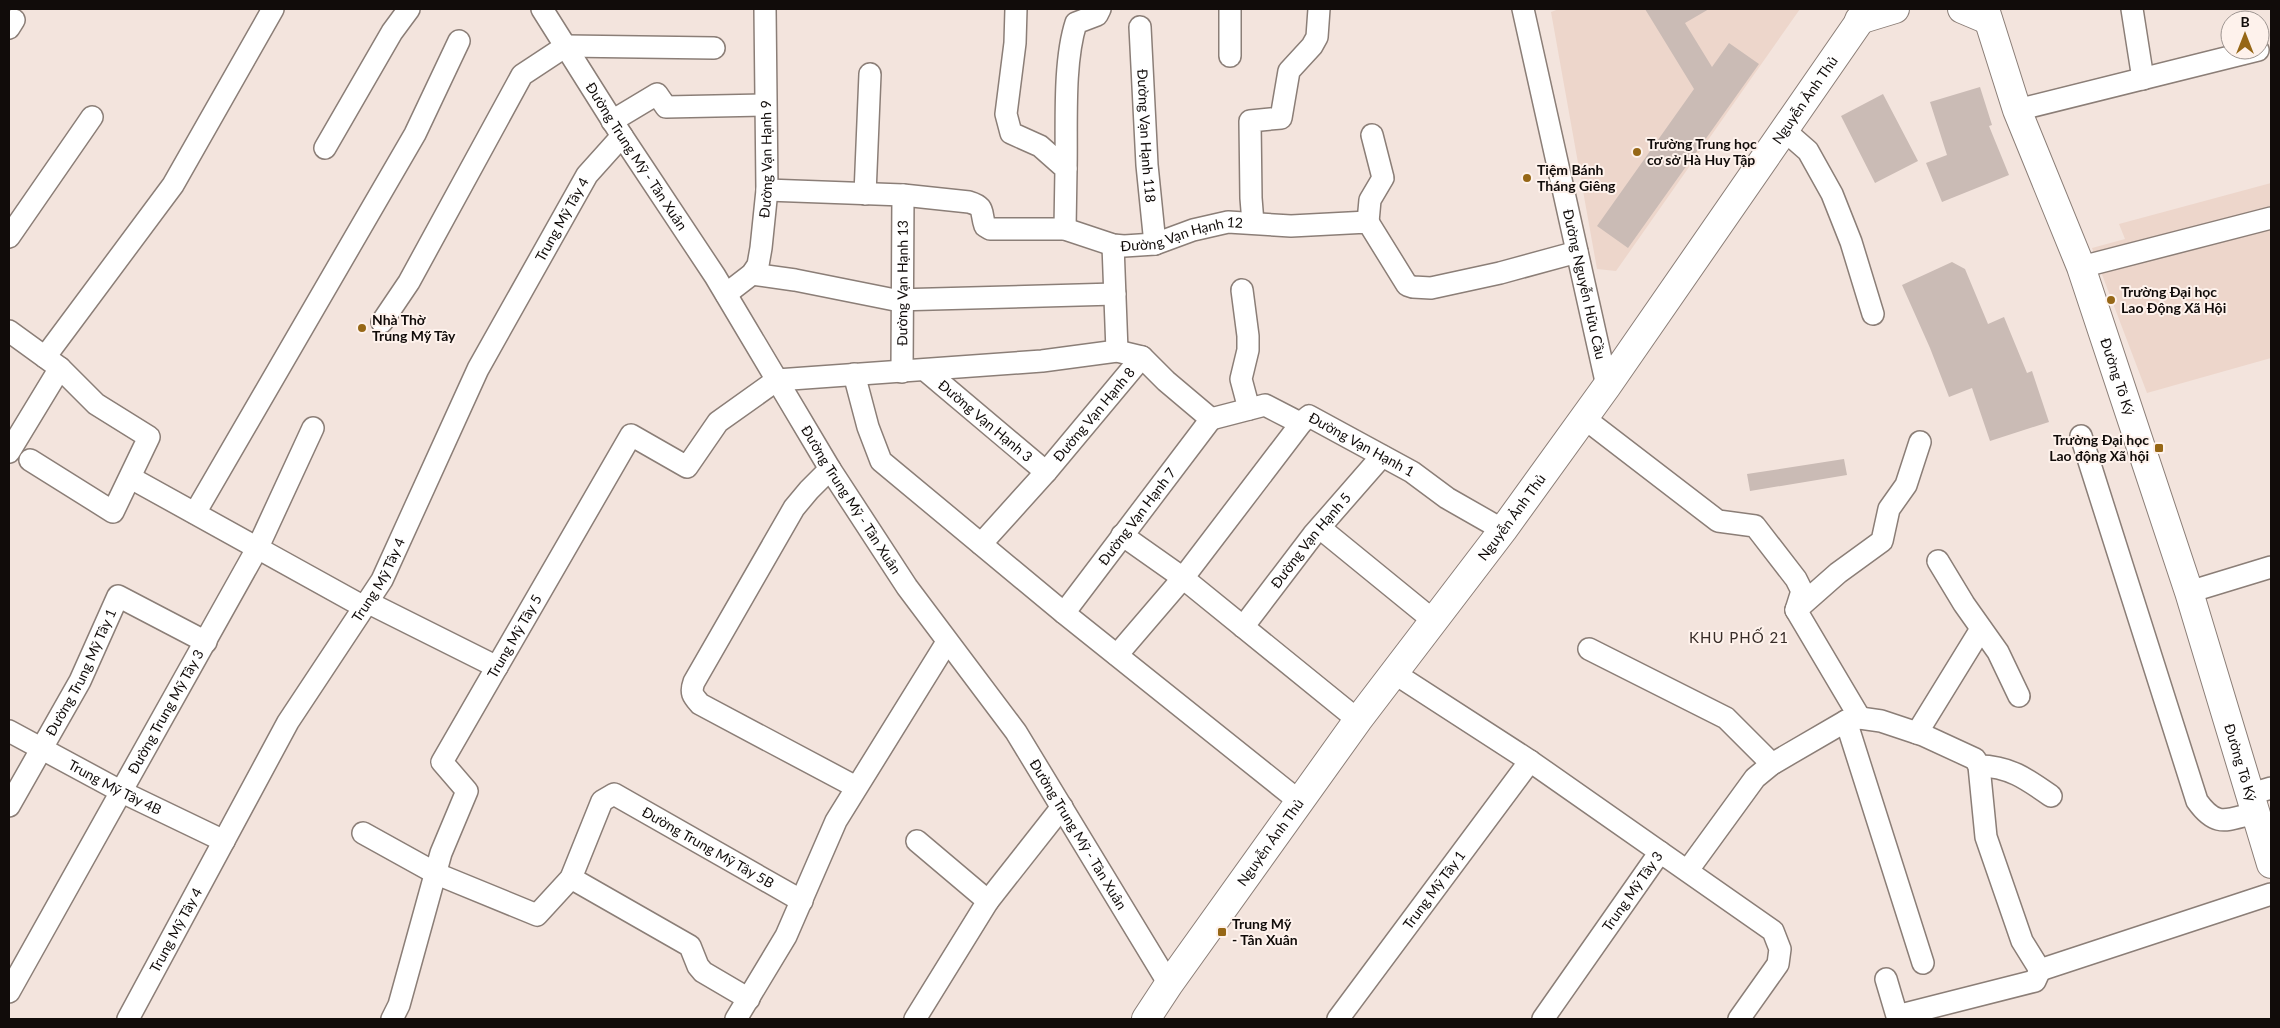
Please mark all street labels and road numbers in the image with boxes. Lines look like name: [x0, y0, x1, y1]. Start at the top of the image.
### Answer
street label: Nguyễn Ảnh Thủ: [1768, 53, 1841, 147]
street label: Đường Vạn Hạnh 118: [1134, 68, 1160, 203]
street label: Đường Trung Mỹ - Tân Xuân: [582, 79, 691, 233]
street label: Đường Vạn Hạnh 9: [755, 100, 775, 219]
street label: Trung Mỹ Tây 4: [531, 174, 592, 264]
street label: Đường Nguyễn Hữu Cầu: [1560, 208, 1610, 361]
street label: Đường Vạn Hạnh 12: [1120, 213, 1244, 254]
street label: Đường Vạn Hạnh 13: [893, 220, 911, 346]
street label: Đường Tô Ký: [2097, 336, 2139, 418]
street label: Đường Vạn Hạnh 8: [1049, 363, 1138, 465]
street label: Đường Vạn Hạnh 3: [935, 376, 1036, 465]
street label: Đường Vạn Hạnh 1: [1306, 409, 1418, 480]
street label: Đường Trung Mỹ - Tân Xuân: [798, 422, 905, 577]
street label: Đường Vạn Hạnh 7: [1094, 464, 1179, 568]
street label: Nguyễn Ảnh Thủ: [1474, 470, 1549, 564]
street label: Đường Vạn Hạnh 5: [1267, 489, 1354, 591]
street label: Trung Mỹ Tây 4: [348, 535, 408, 625]
street label: Trung Mỹ Tây 5: [483, 591, 545, 681]
street label: Đường Trung Mỹ Tây 1: [42, 606, 119, 739]
street label: Đường Trung Mỹ Tây 3: [124, 646, 207, 777]
street label: Đường Tô Ký: [2221, 721, 2261, 804]
street label: Trung Mỹ Tây 4B: [66, 756, 165, 818]
street label: Đường Trung Mỹ - Tân Xuân: [1026, 756, 1131, 913]
street label: Nguyễn Ảnh Thủ: [1233, 795, 1307, 889]
street label: Đường Trung Mỹ Tây 5B: [639, 803, 777, 891]
street label: Trung Mỹ Tây 1: [1399, 847, 1468, 932]
street label: Trung Mỹ Tây 3: [1598, 848, 1666, 934]
street label: Trung Mỹ Tây 4: [146, 885, 205, 975]

